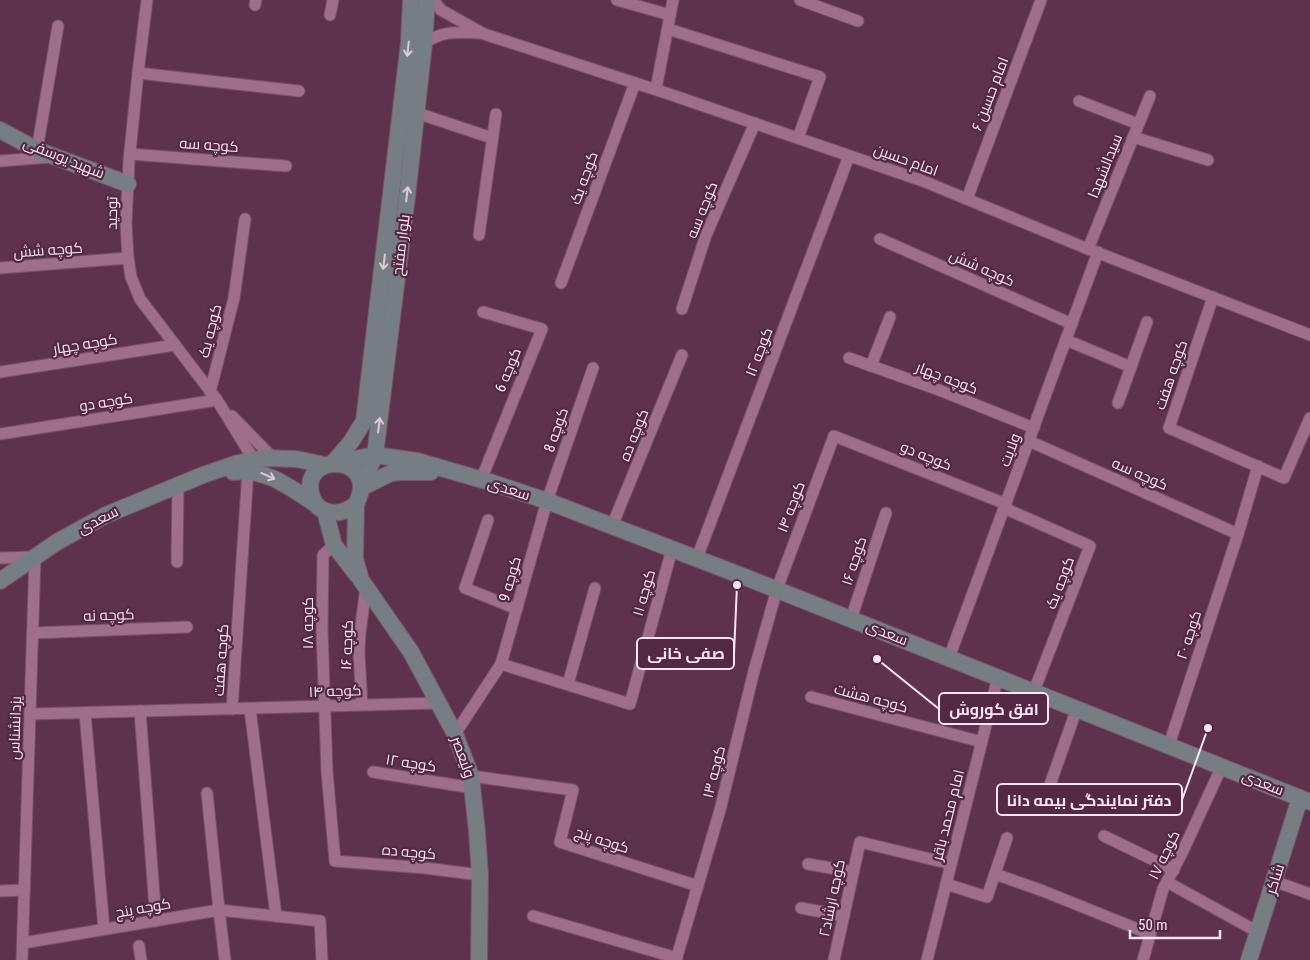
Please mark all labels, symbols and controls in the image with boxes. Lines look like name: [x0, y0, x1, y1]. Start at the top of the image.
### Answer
one-way arrow: [403, 40, 413, 56]
street label: امام حسین ۶: [968, 55, 1013, 134]
street label: سیدالشهدا: [1084, 131, 1127, 201]
street label: شهید یوسفی: [20, 134, 107, 183]
street label: کوچه سه: [179, 134, 239, 157]
street label: امام حسین: [871, 140, 941, 181]
street label: کوچه یک: [566, 149, 603, 207]
street label: کوچه سه: [682, 179, 722, 241]
one-way arrow: [402, 186, 412, 202]
street label: توحید: [103, 196, 121, 230]
street label: بلوار مفتح: [388, 213, 416, 277]
street label: کوچه شش: [13, 239, 83, 262]
street label: کوچه شش: [946, 246, 1017, 291]
one-way arrow: [379, 254, 389, 270]
street label: کوچه یک: [195, 302, 226, 360]
street label: کوچه ۱۲: [741, 325, 777, 379]
street label: کوچه چهار: [50, 330, 119, 359]
street label: کوچه هفت: [1151, 338, 1192, 412]
street label: کوچه 6: [491, 345, 526, 395]
street label: کوچه چهار: [912, 358, 981, 399]
street label: کوچه دو: [78, 389, 134, 416]
street label: کوچه 8: [540, 405, 573, 455]
street label: کوچه ده: [615, 406, 653, 464]
one-way arrow: [374, 417, 384, 433]
street label: ولایت: [996, 431, 1024, 469]
street label: کوچه دو: [897, 438, 954, 475]
street label: کوچه سه: [1109, 454, 1171, 495]
one-way arrow: [261, 472, 276, 482]
street label: سعدی: [485, 474, 532, 505]
street label: کوچه ۱۴: [773, 479, 810, 535]
street label: سعدی: [75, 502, 122, 539]
street label: کوچه ۱۶: [838, 534, 871, 588]
street label: کوچه 9: [495, 554, 526, 604]
street label: کوچه یک: [1042, 554, 1079, 612]
street label: کوچه ۱۱: [629, 568, 660, 619]
street label: کوچه ۱۸: [299, 597, 318, 649]
street label: کوچه نه: [83, 605, 135, 626]
street label: کوچه ۲۰: [1173, 608, 1206, 662]
street label: سعدی: [863, 617, 911, 650]
street label: کوچه ۱۶: [337, 620, 358, 670]
street label: کوچه هفت: [210, 623, 233, 697]
callout: صفی خانی: [637, 638, 734, 669]
text: صفی خانی: [647, 644, 725, 663]
street label: کوچه هشت: [832, 680, 910, 717]
street label: کوچه ۱۴: [308, 681, 362, 702]
callout: افق کوروش: [939, 693, 1048, 724]
street label: یزدانشناس: [5, 696, 26, 760]
text: افق کوروش: [949, 700, 1039, 719]
street label: ولیعصر: [447, 733, 479, 780]
street label: کوچه ۱۳: [699, 744, 730, 800]
street label: کوچه ۱۲: [384, 750, 438, 777]
street label: سعدی: [1239, 767, 1287, 800]
street label: امام محمد باقر: [928, 768, 969, 864]
callout: دفتر نمایندگی بیمه دانا: [997, 784, 1182, 815]
text: دفتر نمایندگی بیمه دانا: [1007, 791, 1172, 810]
street label: کوچه پنج: [572, 823, 632, 859]
street label: کوچه ۱۷: [1144, 827, 1184, 883]
street label: کوچه ده: [381, 841, 437, 864]
street label: کوچه ارشاد۲: [815, 858, 850, 938]
street label: شاکر: [1262, 862, 1288, 897]
street label: کوچه پنج: [114, 894, 173, 924]
scale bar: [1130, 908, 1220, 940]
text: 50 m: [1138, 916, 1168, 934]

